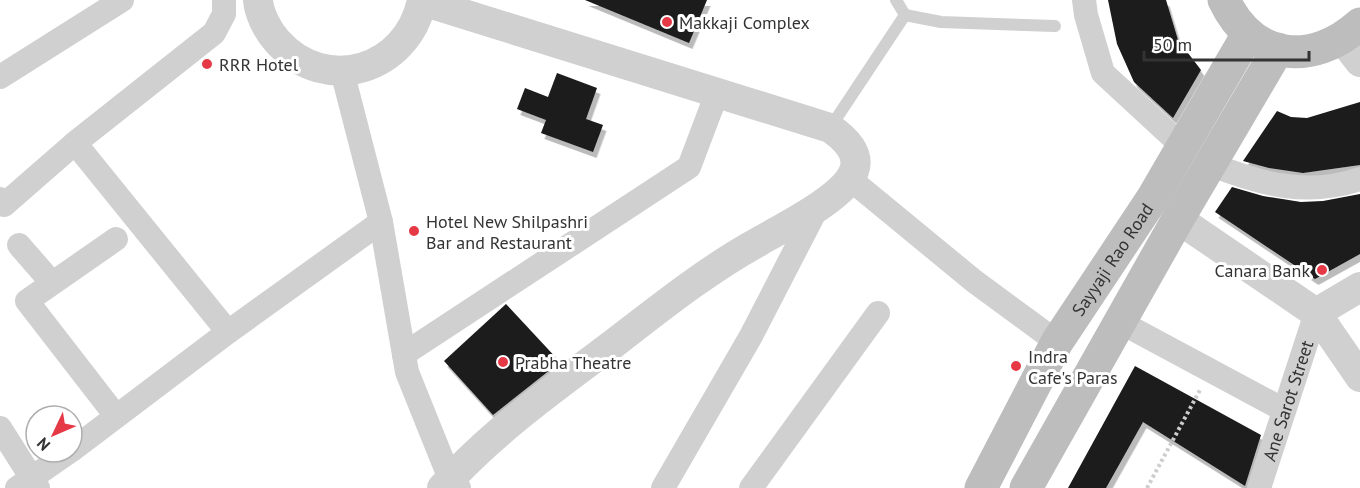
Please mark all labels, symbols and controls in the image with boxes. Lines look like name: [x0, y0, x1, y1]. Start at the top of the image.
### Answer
place label: Makkaji Complex: [679, 11, 810, 34]
marker: Makkaji Complex: [660, 15, 674, 29]
scale bar: [1144, 24, 1309, 62]
text: 50 m: [1153, 33, 1192, 56]
place label: RRR Hotel: [219, 53, 299, 76]
marker: RRR Hotel: [200, 57, 214, 71]
street label: Sayyaji Rao Road: [1066, 198, 1158, 320]
place label: Hotel New Shilpashri Bar and Restaurant: [426, 210, 588, 254]
marker: Hotel New Shilpashri Bar and Restaurant: [407, 224, 421, 238]
place label: Canara Bank: [1215, 259, 1310, 282]
marker: Canara Bank: [1315, 263, 1329, 277]
street label: Ane Sarot Street: [1257, 337, 1318, 464]
place label: Indra Cafe's Paras: [1028, 345, 1118, 389]
place label: Prabha Theatre: [515, 351, 632, 374]
marker: Prabha Theatre: [496, 355, 510, 369]
marker: Indra Cafe's Paras: [1009, 359, 1023, 373]
north arrow: [24, 404, 84, 464]
text: N: [32, 434, 54, 455]

